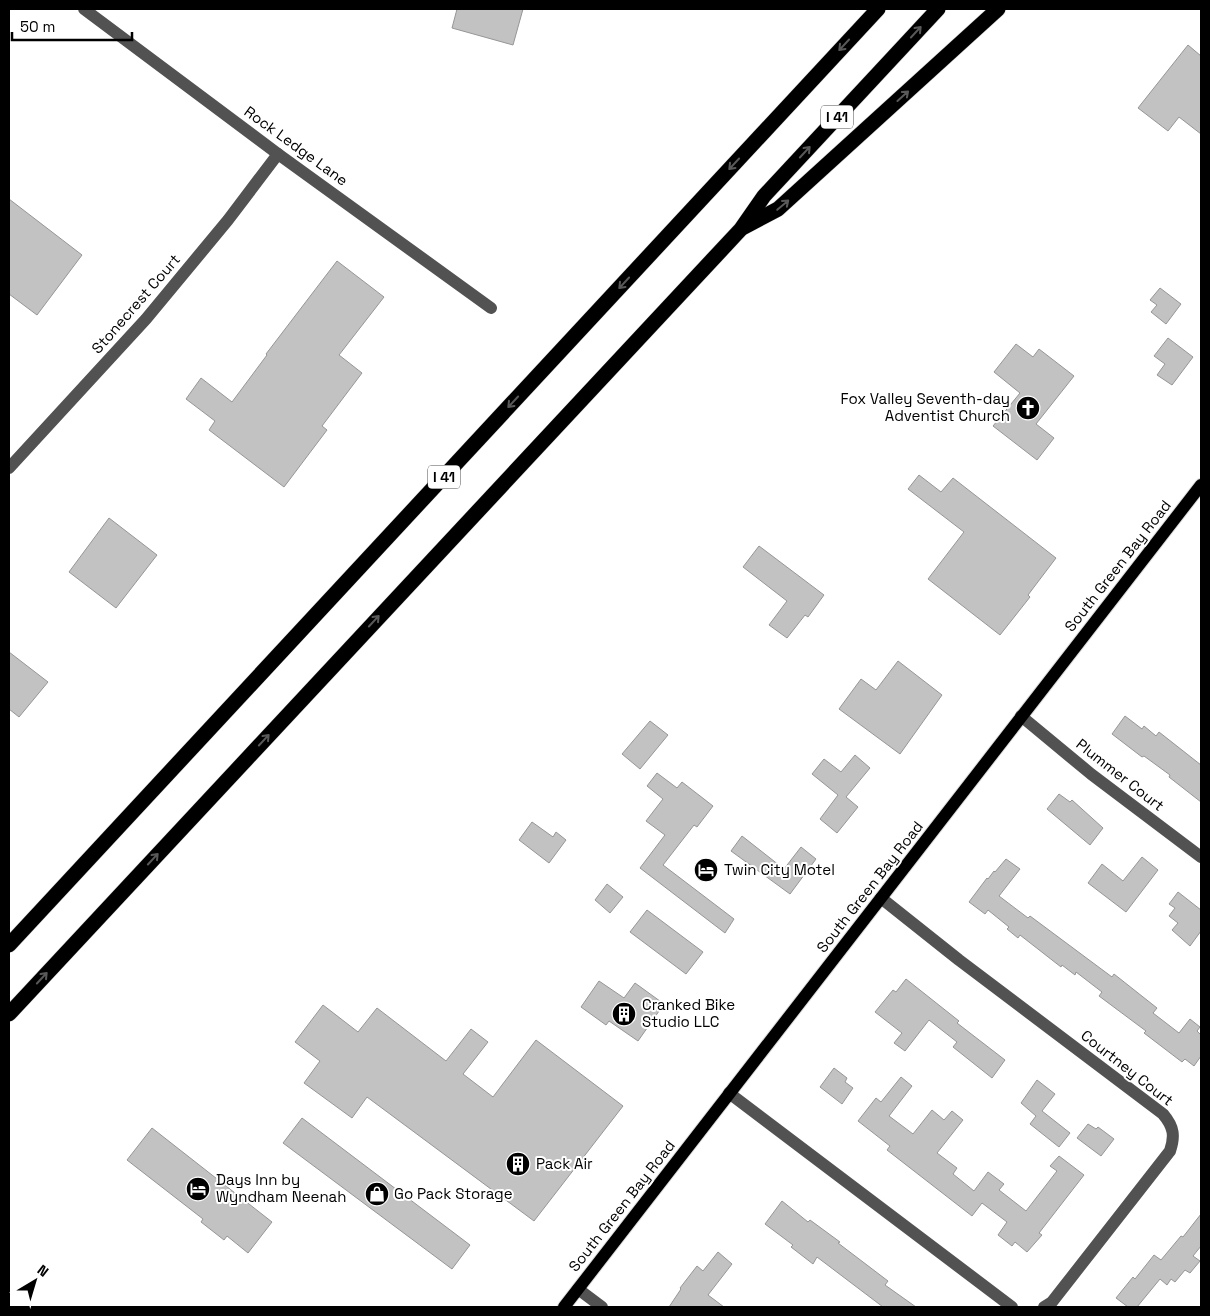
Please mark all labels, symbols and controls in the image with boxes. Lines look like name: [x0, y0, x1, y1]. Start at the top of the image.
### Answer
scale bar: [12, 10, 132, 42]
text: 50 m: [20, 17, 55, 36]
one-way arrow: [910, 26, 922, 39]
one-way arrow: [839, 38, 850, 51]
one-way arrow: [897, 90, 910, 102]
street label: Rock Ledge Lane: [241, 102, 352, 190]
road number: I 41: [821, 105, 853, 128]
one-way arrow: [799, 145, 811, 158]
one-way arrow: [728, 157, 740, 170]
one-way arrow: [776, 199, 789, 210]
street label: Stonecrest Court: [87, 250, 184, 357]
one-way arrow: [618, 276, 629, 289]
place label: Fox Valley Seventh-day Adventist Church: [840, 389, 1010, 425]
church icon: Fox Valley Seventh-day Adventist Church: [1015, 395, 1041, 421]
one-way arrow: [507, 396, 519, 408]
road number: I 41: [428, 466, 460, 488]
street label: South Green Bay Road: [1060, 496, 1175, 635]
one-way arrow: [369, 615, 380, 628]
one-way arrow: [258, 734, 270, 747]
street label: Plummer Court: [1072, 734, 1168, 815]
street label: South Green Bay Road: [812, 817, 927, 956]
one-way arrow: [147, 853, 159, 865]
hotel icon: Twin City Motel: [693, 857, 719, 883]
place label: Twin City Motel: [724, 860, 835, 879]
one-way arrow: [36, 972, 48, 984]
place label: Cranked Bike Studio LLC: [642, 995, 735, 1031]
building icon: Cranked Bike Studio LLC: [611, 1001, 637, 1027]
street label: Courtney Court: [1077, 1026, 1178, 1110]
street label: South Green Bay Road: [564, 1136, 679, 1275]
building icon: Pack Air: [505, 1151, 531, 1177]
place label: Pack Air: [536, 1154, 593, 1173]
place label: Days Inn by Wyndham Neenah: [216, 1170, 346, 1206]
hotel icon: Days Inn by Wyndham Neenah: [185, 1176, 211, 1202]
shop icon: Go Pack Storage: [364, 1181, 390, 1207]
place label: Go Pack Storage: [394, 1184, 513, 1203]
north arrow: [10, 1256, 60, 1306]
text: N: [34, 1261, 52, 1281]

